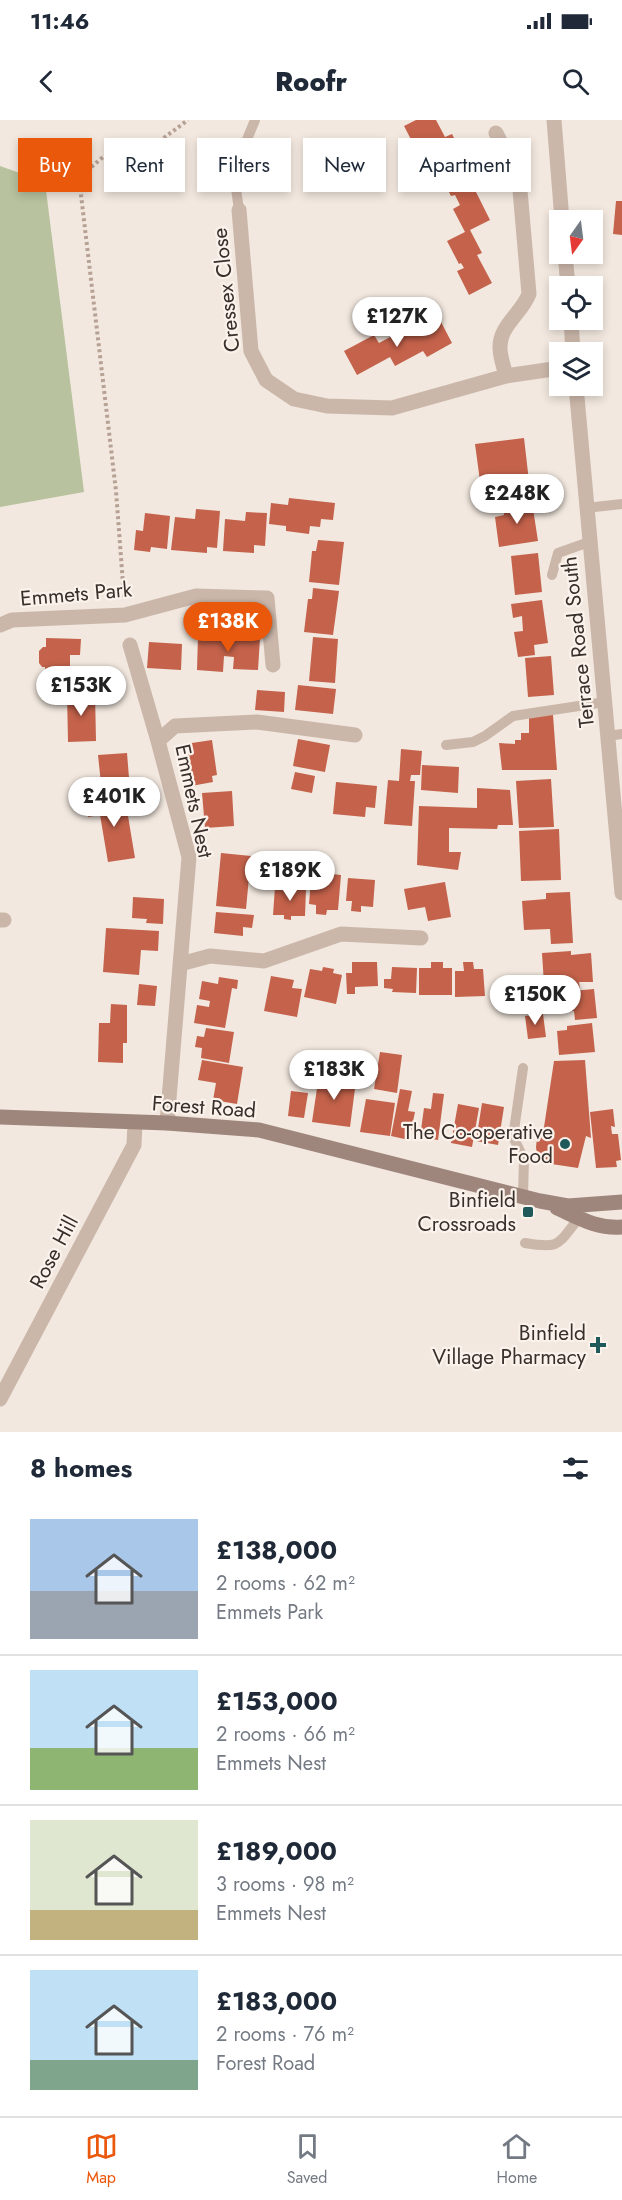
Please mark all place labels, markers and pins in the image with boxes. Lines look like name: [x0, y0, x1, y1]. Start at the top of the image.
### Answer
pin: £127K: [355, 297, 439, 348]
pin: £248K: [475, 474, 559, 525]
pin: £138K: [186, 602, 270, 653]
pin: £153K: [39, 666, 123, 717]
pin: £401K: [72, 777, 156, 828]
pin: £189K: [248, 851, 332, 902]
pin: £150K: [493, 975, 577, 1026]
pin: £183K: [292, 1050, 376, 1101]
place label: The Co-operative Food: [403, 1117, 553, 1171]
marker: The Co-operative Food: [558, 1137, 572, 1151]
place label: Binfield Crossroads: [417, 1185, 516, 1239]
marker: Binfield Crossroads: [521, 1205, 535, 1219]
place label: Binfield Village Pharmacy: [432, 1318, 587, 1372]
marker: Binfield Village Pharmacy: [591, 1338, 605, 1352]

